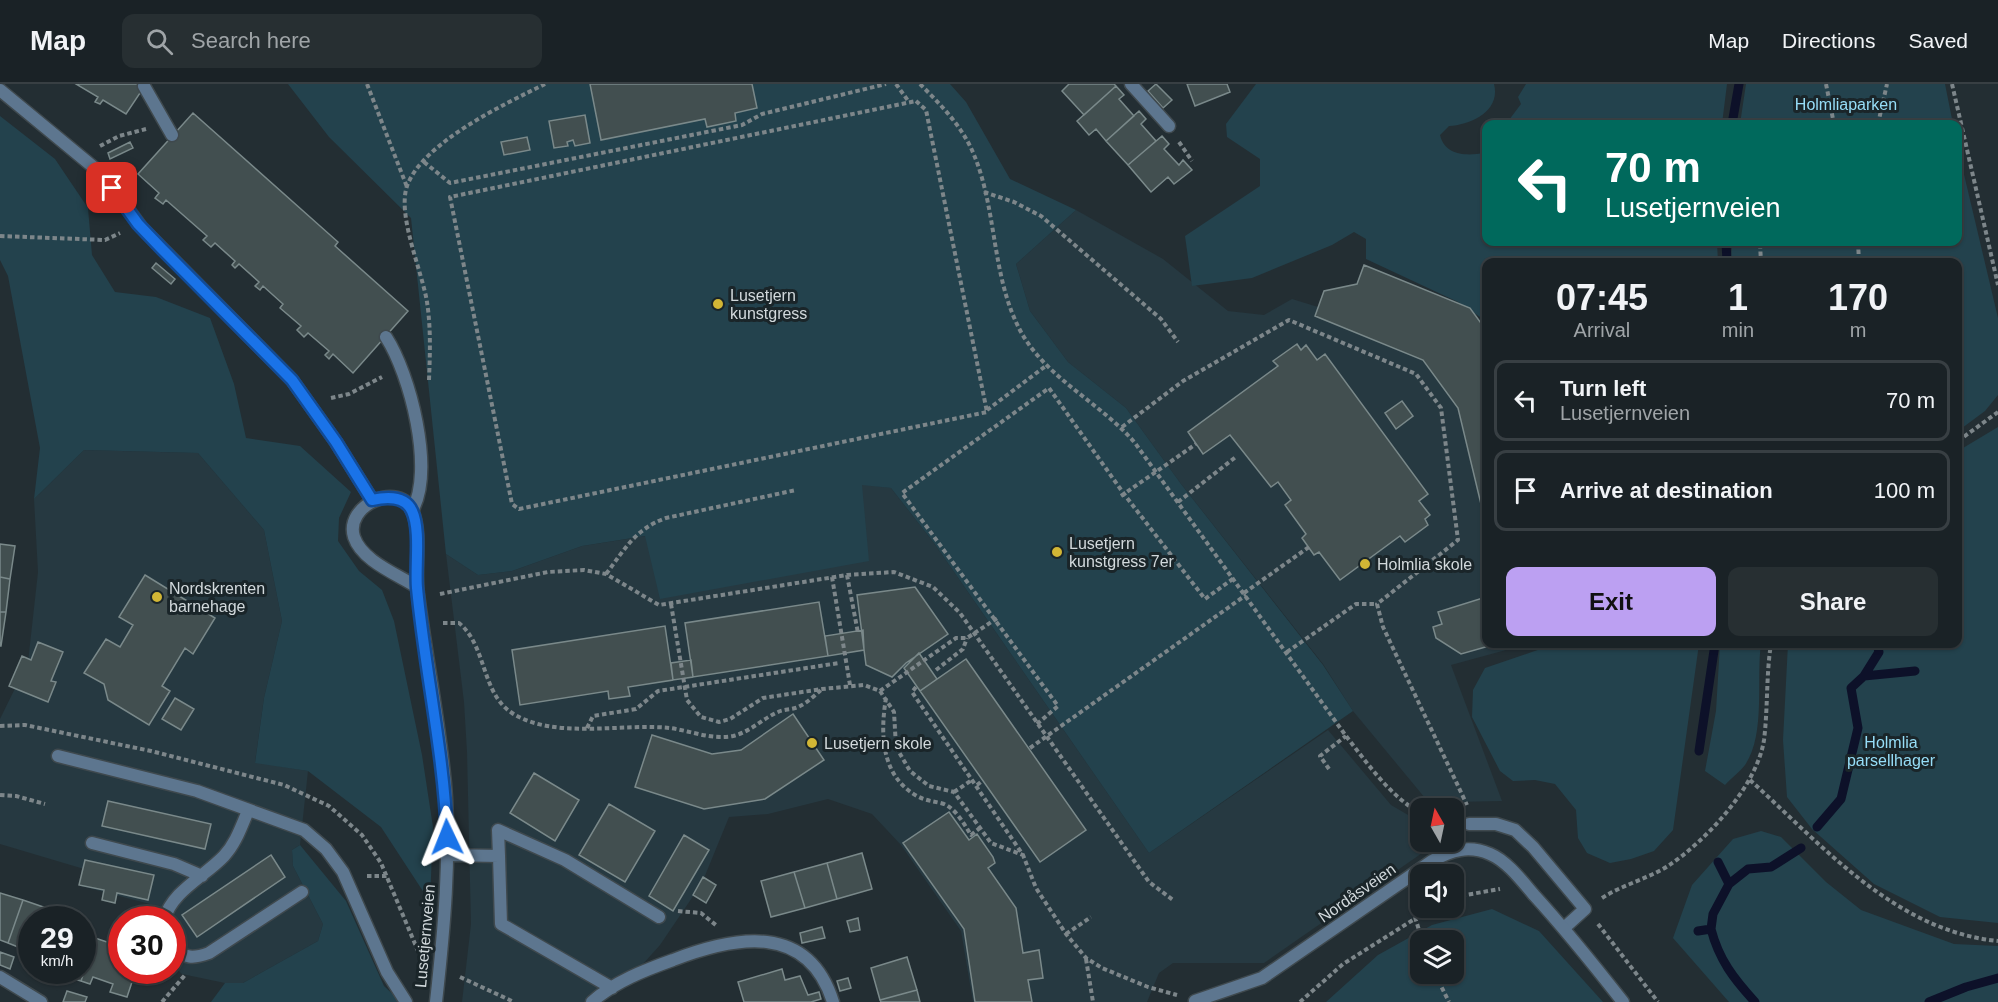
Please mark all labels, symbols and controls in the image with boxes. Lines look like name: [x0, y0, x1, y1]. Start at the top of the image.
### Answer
search box: [122, 14, 542, 68]
text: Map: [30, 25, 86, 56]
icon: search: [143, 25, 176, 58]
text: Search here: [191, 28, 311, 53]
text: Map: [1708, 29, 1749, 52]
text: Directions: [1782, 29, 1875, 52]
text: Saved: [1908, 29, 1968, 52]
park label: Holmliaparken: [1795, 96, 1897, 113]
icon: left: [1506, 144, 1584, 222]
text: 70 m: [1605, 144, 1701, 191]
pin: [86, 162, 137, 213]
icon: arrive: [95, 171, 128, 204]
text: Lusetjernveien: [1605, 193, 1781, 223]
text: 07:45: [1556, 277, 1648, 318]
text: 1: [1728, 277, 1748, 318]
text: 170: [1828, 277, 1888, 318]
place label: Lusetjern kunstgress: [730, 287, 807, 322]
marker: Lusetjern kunstgress: [711, 297, 725, 311]
text: Arrival: [1574, 319, 1630, 341]
text: min: [1722, 319, 1754, 341]
text: m: [1850, 319, 1866, 341]
text: Turn left: [1560, 376, 1646, 401]
icon: left: [1509, 384, 1542, 417]
text: 70 m: [1886, 388, 1935, 413]
text: Lusetjernveien: [1560, 402, 1690, 424]
icon: arrive: [1509, 474, 1542, 507]
text: Arrive at destination: [1560, 478, 1773, 503]
text: 100 m: [1874, 478, 1935, 503]
place label: Lusetjern kunstgress 7er: [1069, 535, 1175, 570]
marker: Lusetjern kunstgress 7er: [1050, 545, 1064, 559]
place label: Holmlia skole: [1377, 556, 1472, 573]
marker: Holmlia skole: [1358, 557, 1372, 571]
button: Exit: [1506, 567, 1716, 636]
button: Share: [1728, 567, 1938, 636]
place label: Nordskrenten barnehage: [169, 580, 265, 615]
marker: Nordskrenten barnehage: [150, 590, 164, 604]
park label: Holmlia parsellhager: [1847, 734, 1936, 769]
place label: Lusetjern skole: [824, 735, 932, 752]
marker: Lusetjern skole: [805, 736, 819, 750]
north arrow: [1410, 798, 1464, 852]
map controls: [1410, 798, 1464, 984]
position arrow: [415, 805, 479, 869]
street label: Nordåsveien: [1315, 860, 1399, 926]
button: sound: [1410, 864, 1464, 918]
street label: Lusetjernveien: [412, 883, 438, 989]
speed limit sign: 30: [108, 906, 186, 984]
text: 29: [40, 921, 74, 954]
button: layers: [1410, 930, 1464, 984]
text: km/h: [41, 952, 73, 969]

